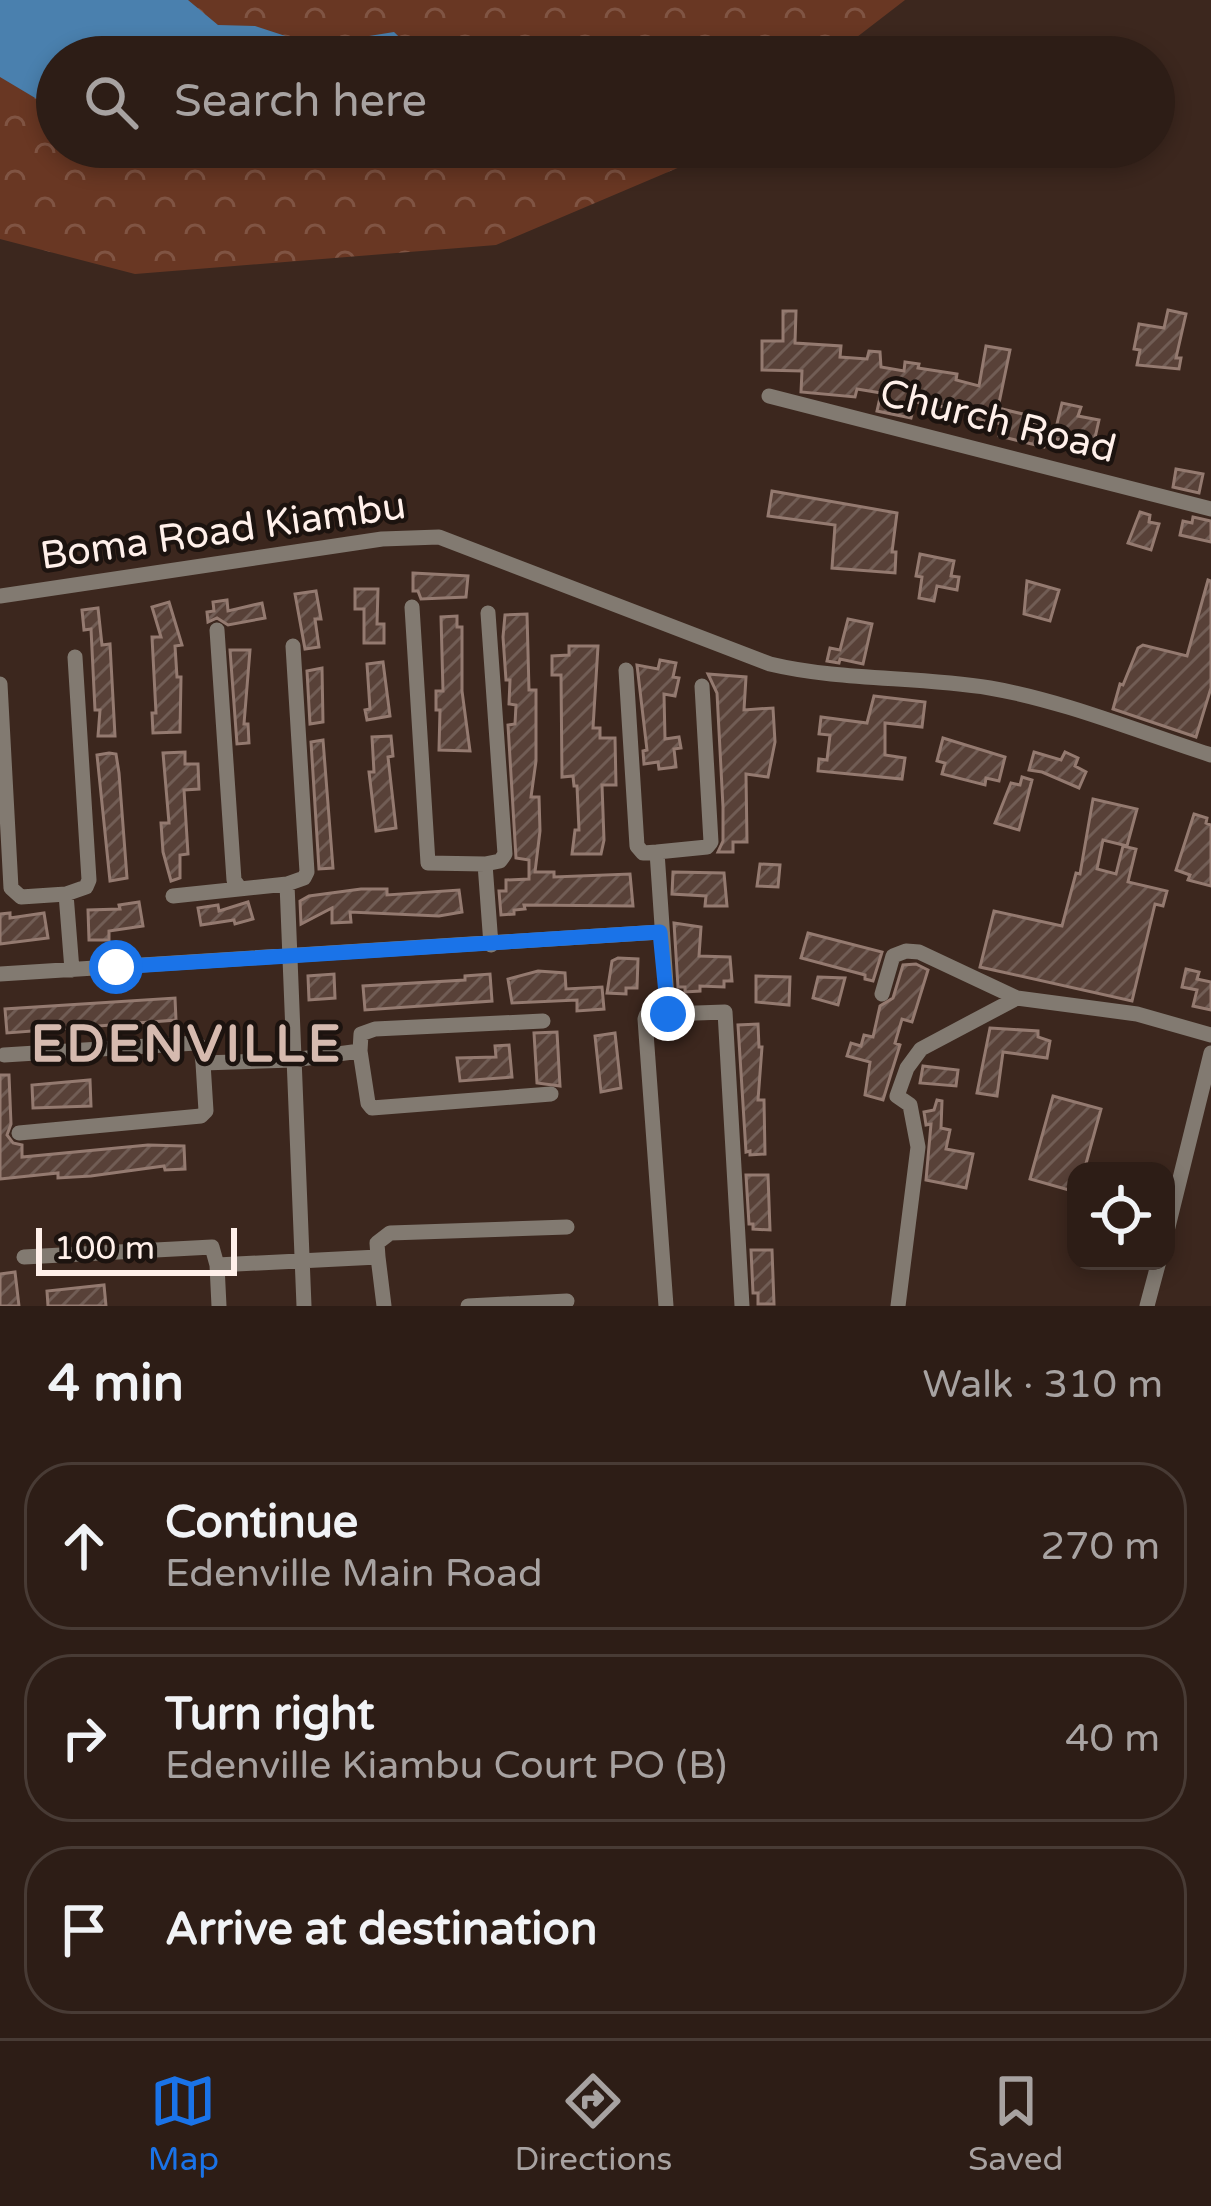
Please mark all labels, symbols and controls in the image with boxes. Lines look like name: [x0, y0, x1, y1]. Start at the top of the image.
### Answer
search box: [36, 36, 1175, 168]
icon: search: [78, 69, 144, 135]
text: Search here: [174, 75, 427, 129]
street label: Church Road: [875, 369, 1121, 473]
street label: Boma Road Kiambu: [37, 482, 409, 580]
route start: [89, 940, 143, 994]
route end: [641, 987, 695, 1041]
district label: EDENVILLE: [31, 1014, 343, 1076]
map controls: [1067, 1162, 1175, 1270]
button: locate: [1067, 1162, 1175, 1270]
scale bar: [36, 1222, 237, 1275]
text: 100 m: [54, 1229, 155, 1268]
text: 4 min: [48, 1353, 184, 1415]
text: Walk · 310 m: [922, 1361, 1163, 1408]
text: Continue: [165, 1496, 358, 1550]
icon: ahead: [51, 1513, 117, 1579]
text: 270 m: [1041, 1523, 1160, 1570]
text: Edenville Main Road: [165, 1550, 543, 1597]
text: Turn right: [165, 1688, 374, 1742]
icon: right: [51, 1705, 117, 1771]
text: 40 m: [1065, 1715, 1160, 1762]
text: Edenville Kiambu Court PO (B): [165, 1742, 727, 1789]
icon: arrive: [51, 1897, 117, 1963]
text: Arrive at destination: [165, 1903, 597, 1957]
tab: Map: [148, 2068, 219, 2179]
tab: Directions: [515, 2068, 672, 2179]
tab: Saved: [968, 2068, 1063, 2179]

